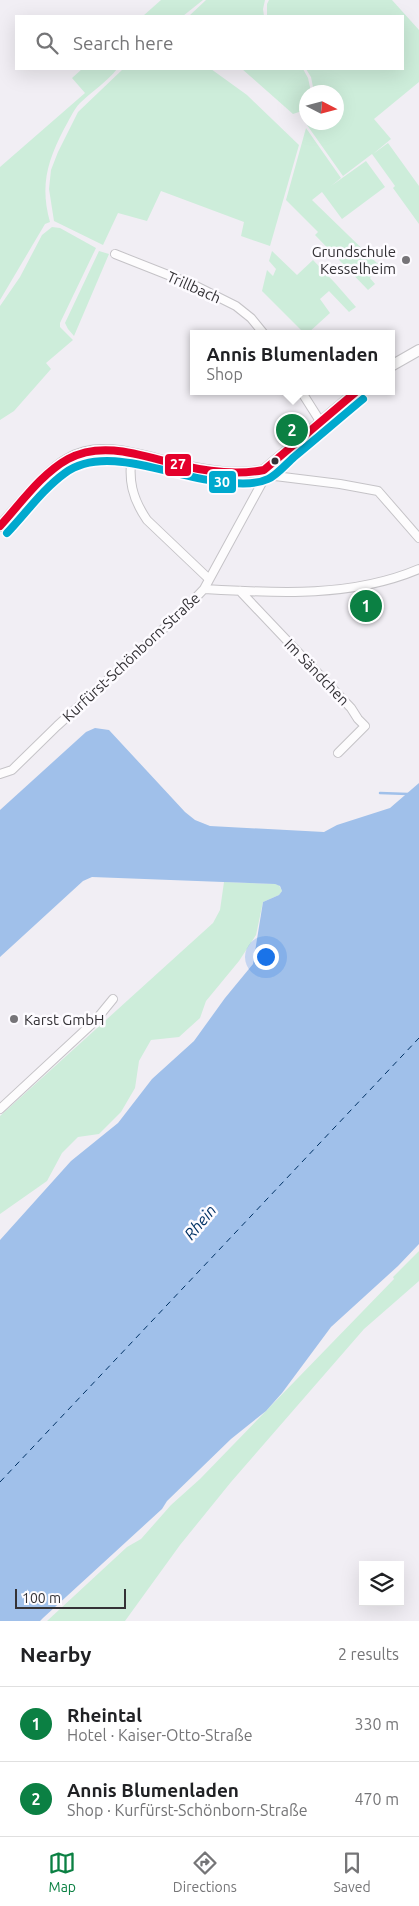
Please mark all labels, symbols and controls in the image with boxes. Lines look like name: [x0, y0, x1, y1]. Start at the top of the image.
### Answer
search box: [15, 15, 404, 70]
icon: search: [33, 29, 61, 57]
text: Search here: [73, 32, 173, 54]
north arrow: [299, 85, 344, 130]
place label: Grundschule Kesselheim: [312, 243, 396, 277]
marker: Grundschule Kesselheim: [400, 254, 412, 266]
street label: Trillbach: [164, 268, 224, 306]
popup: [190, 330, 395, 395]
text: Annis Blumenladen: [207, 343, 378, 365]
text: Shop: [207, 365, 243, 383]
pin: 2: [276, 411, 308, 449]
line badge: 27: [164, 453, 192, 477]
text: 27: [170, 456, 186, 472]
unlabelled marker: [270, 456, 280, 466]
line badge: 30: [208, 470, 237, 494]
text: 30: [214, 474, 230, 490]
pin: 1: [350, 587, 382, 625]
street label: Kurfürst-Schönborn-Straße: [59, 589, 203, 725]
street label: Im Sändchen: [281, 635, 353, 709]
your location: [253, 944, 279, 970]
place label: Karst GmbH: [24, 1011, 104, 1028]
marker: Karst GmbH: [8, 1013, 20, 1025]
water label: Rhein: [180, 1201, 220, 1243]
map controls: [359, 1561, 404, 1606]
button: layers: [359, 1561, 404, 1606]
scale bar: [15, 1586, 126, 1609]
text: 100 m: [22, 1590, 61, 1606]
text: Nearby: [20, 1642, 91, 1666]
text: 2 results: [338, 1645, 399, 1663]
text: Rheintal: [67, 1704, 142, 1726]
text: 1: [31, 1715, 41, 1733]
text: 330 m: [354, 1715, 399, 1733]
text: Hotel · Kaiser-Otto-Straße: [67, 1726, 252, 1744]
text: Annis Blumenladen: [67, 1779, 239, 1801]
text: 2: [31, 1790, 41, 1808]
text: 470 m: [354, 1790, 399, 1808]
text: Shop · Kurfürst-Schönborn-Straße: [67, 1801, 308, 1819]
tab: Map: [48, 1849, 76, 1895]
tab: Directions: [173, 1849, 237, 1895]
tab: Saved: [333, 1849, 371, 1895]

